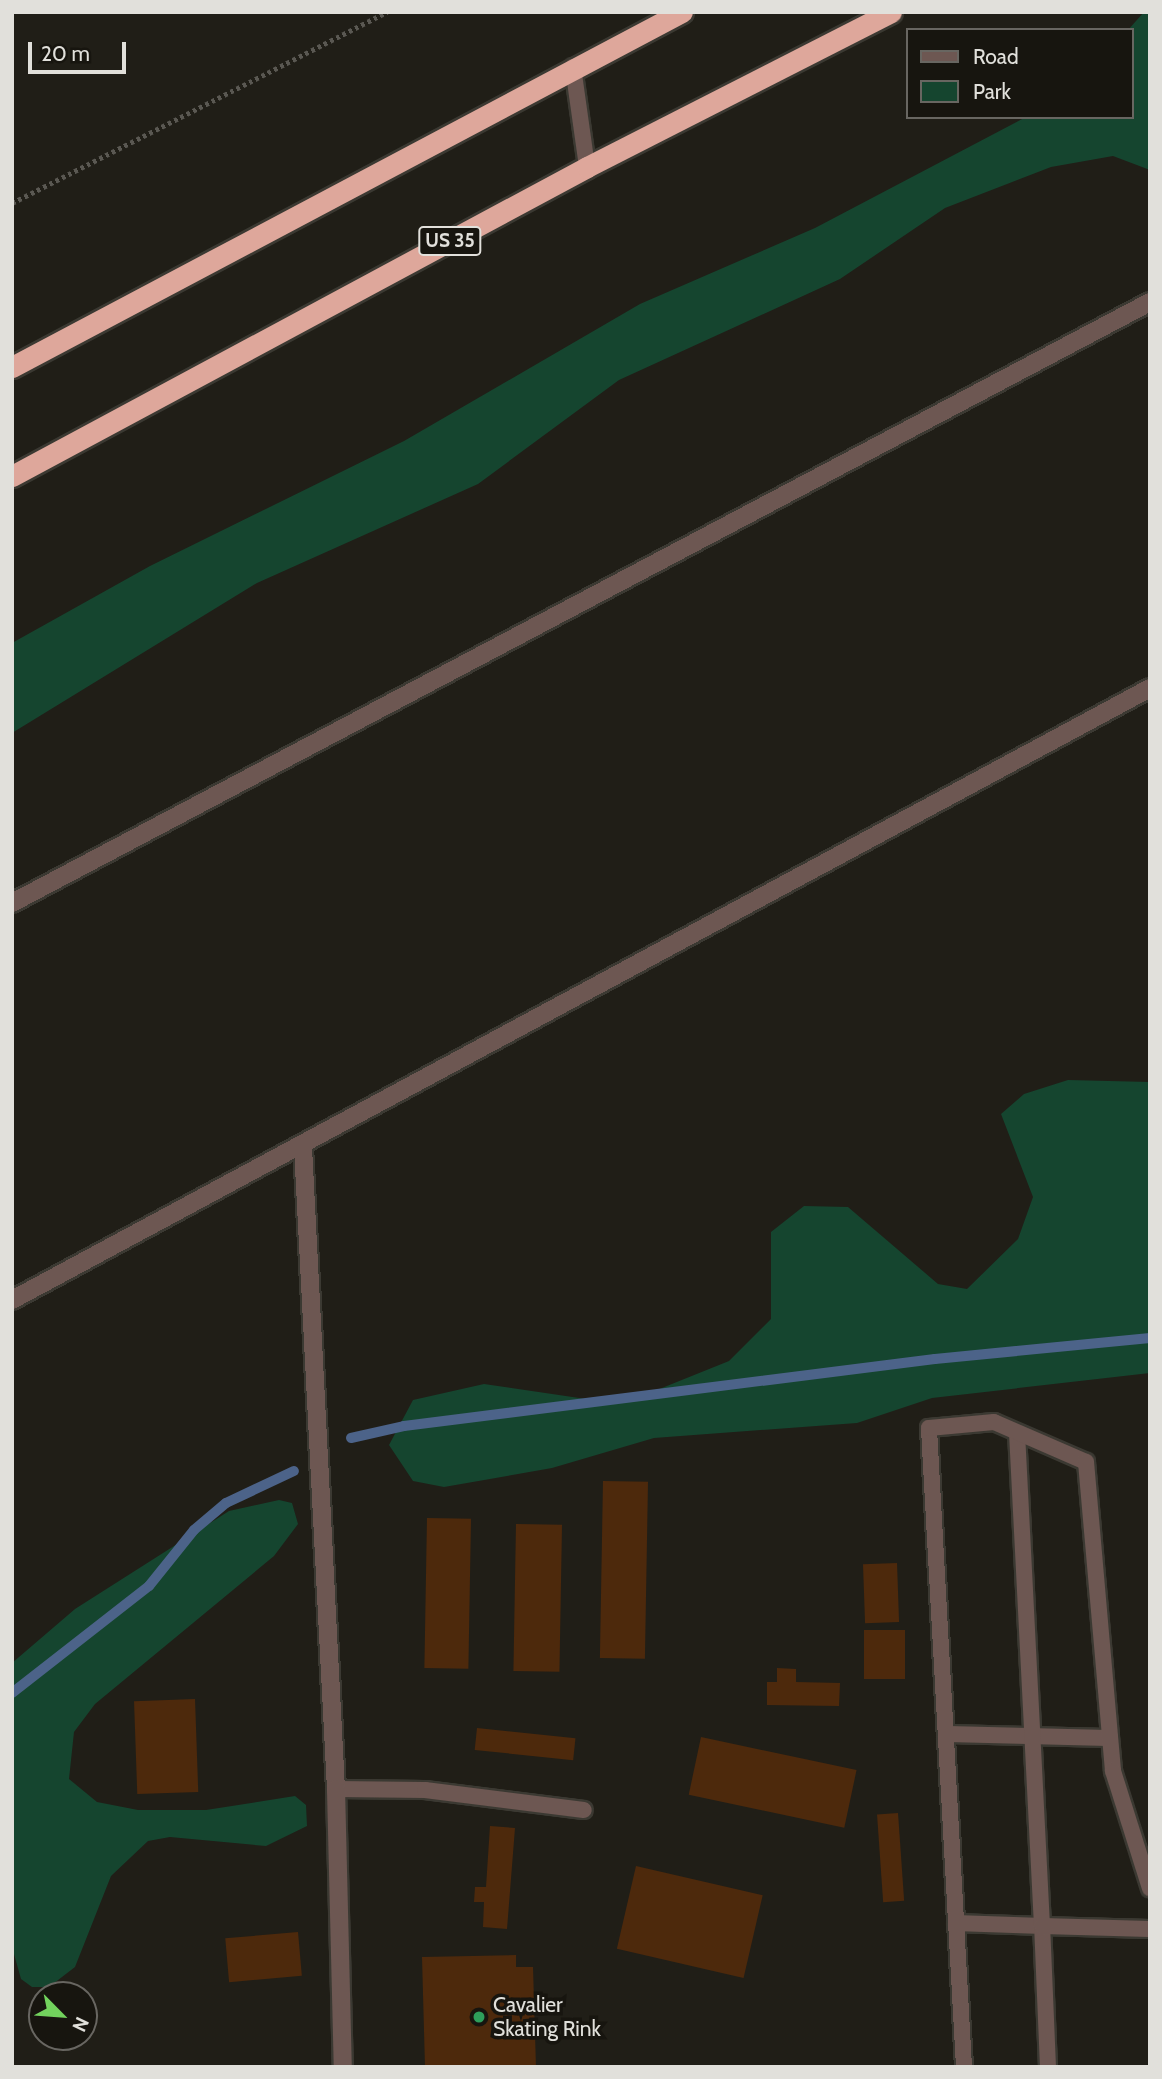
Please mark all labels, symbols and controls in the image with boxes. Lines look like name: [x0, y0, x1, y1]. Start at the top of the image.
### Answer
scale bar: [32, 28, 130, 72]
legend: [906, 28, 1134, 119]
text: 20 m: [41, 41, 90, 66]
text: Road: [973, 44, 1019, 69]
text: Park: [973, 79, 1011, 104]
road number: US 35: [417, 226, 483, 256]
north arrow: [28, 1981, 98, 2051]
place label: Cavalier Skating Rink: [493, 1992, 601, 2042]
marker: Cavalier Skating Rink: [471, 2009, 487, 2025]
text: N: [67, 2013, 94, 2035]

